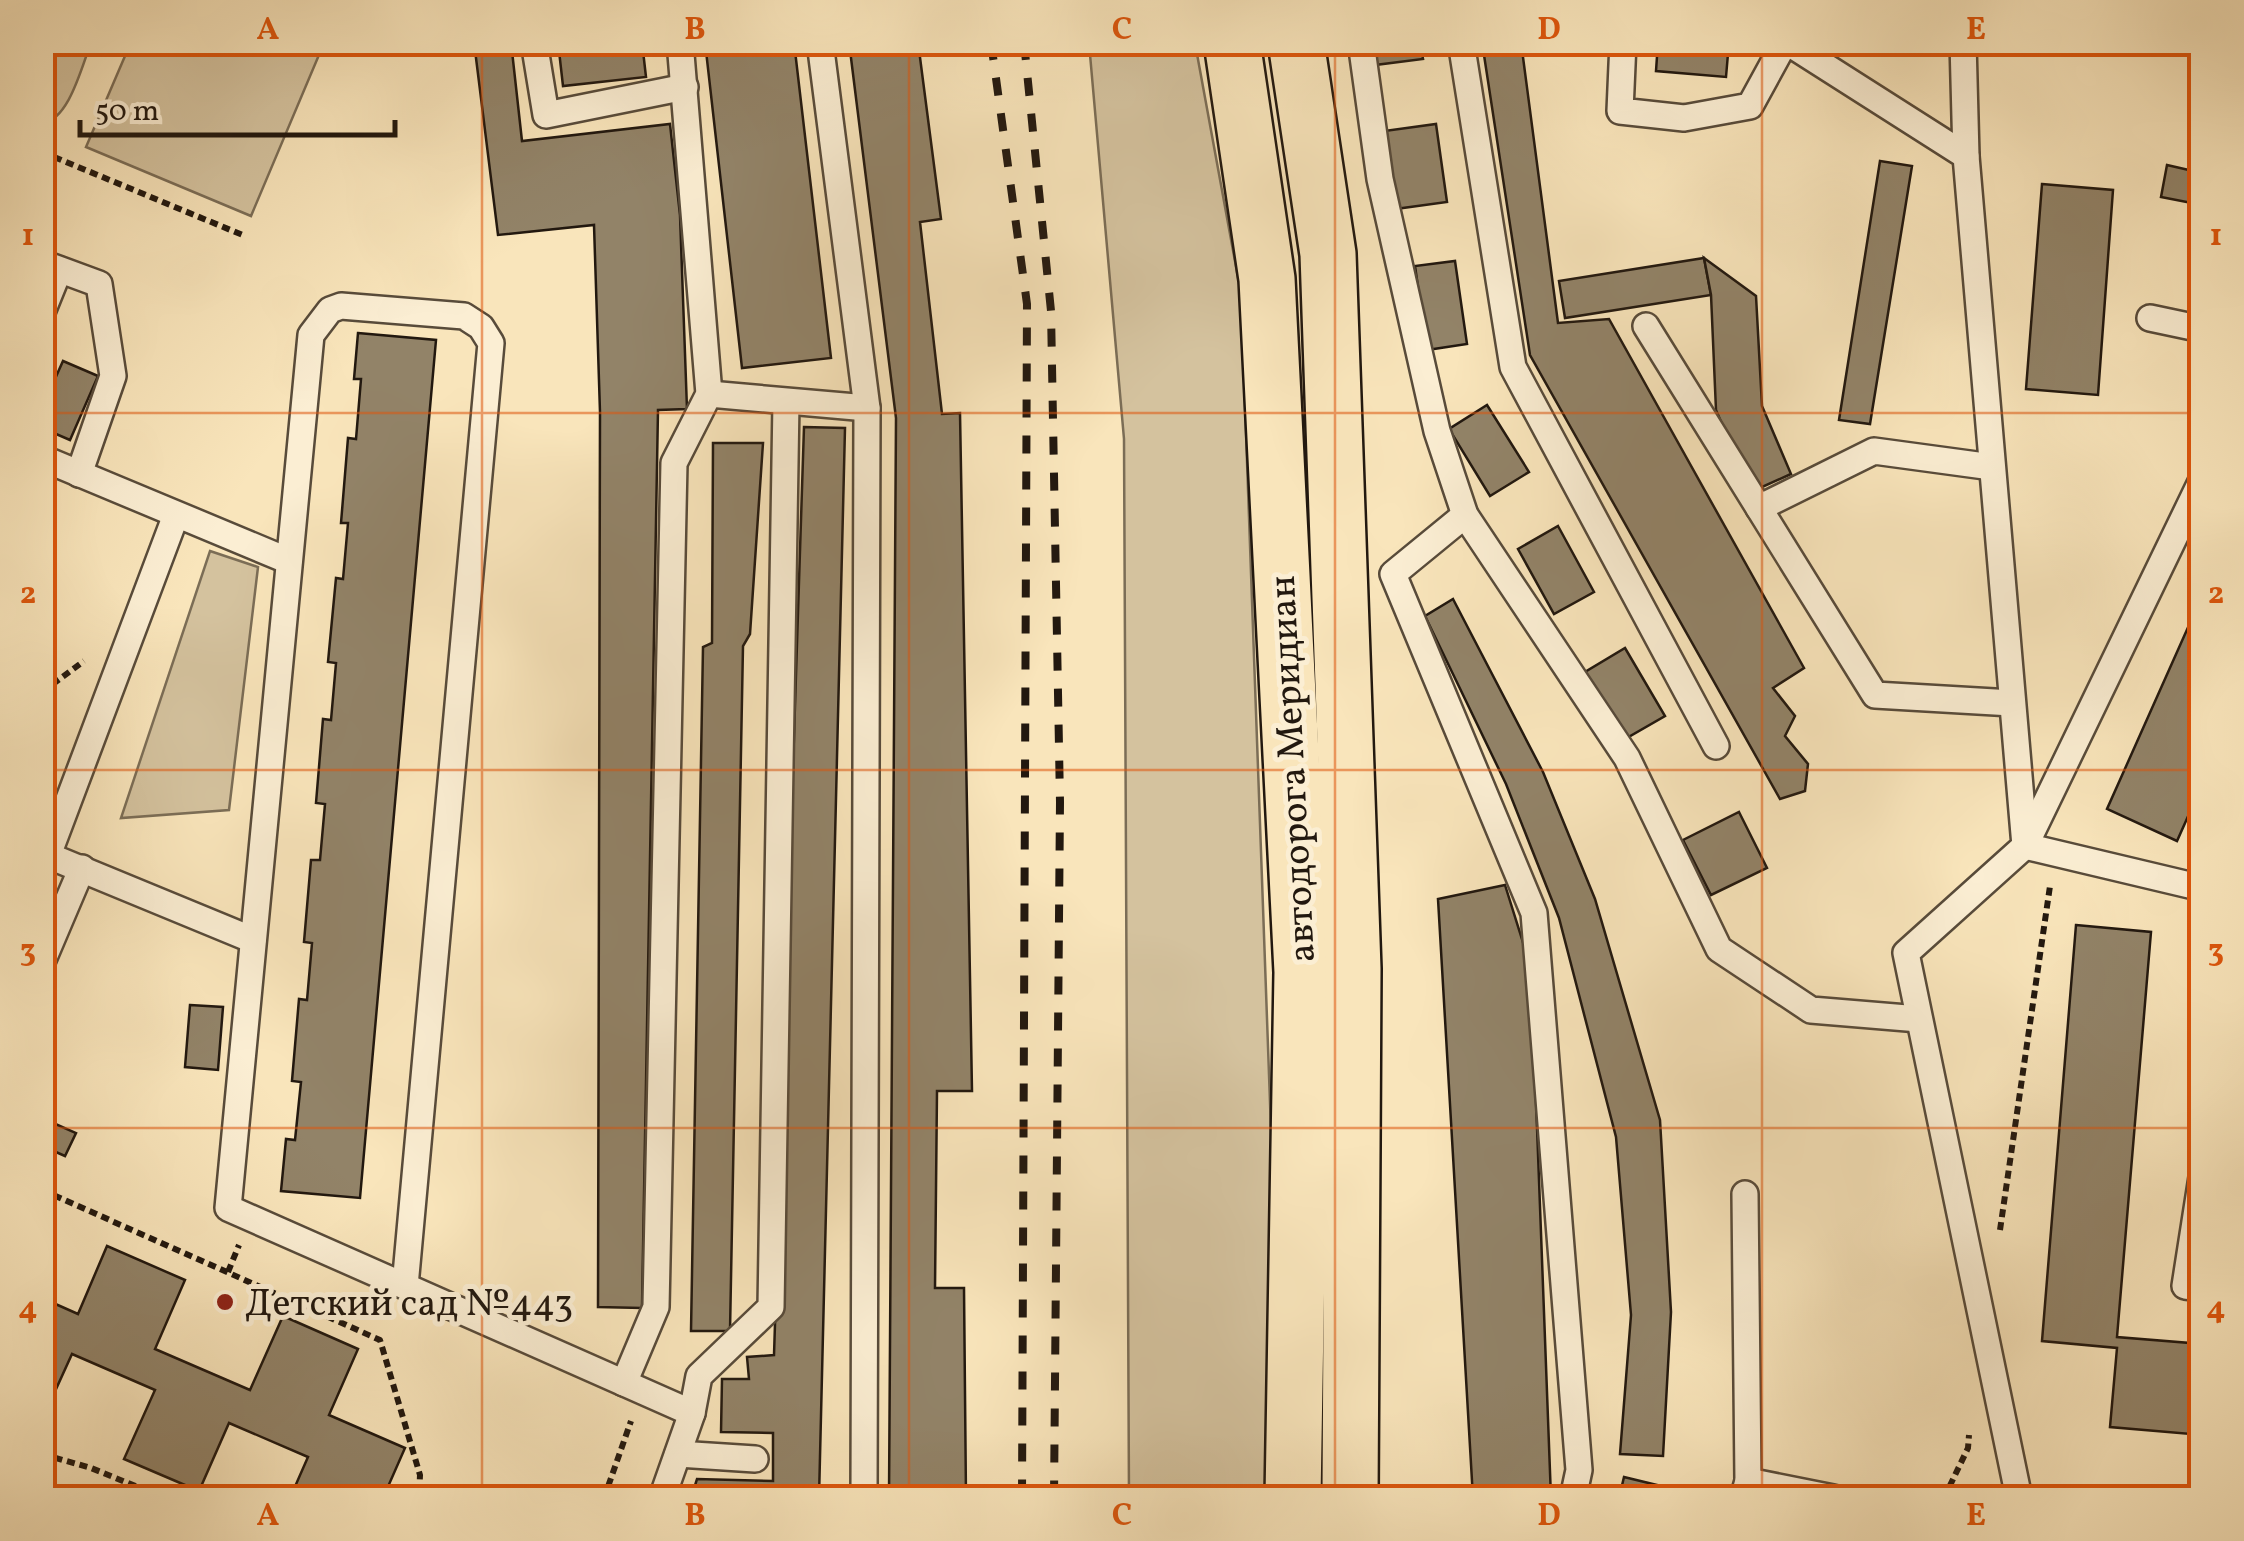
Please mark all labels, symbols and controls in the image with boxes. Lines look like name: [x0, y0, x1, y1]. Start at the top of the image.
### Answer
text: A: [257, 9, 280, 53]
text: B: [684, 9, 706, 53]
text: C: [1112, 9, 1132, 53]
text: D: [1537, 9, 1561, 53]
text: E: [1966, 9, 1986, 53]
scale bar: [80, 75, 395, 137]
text: 50 m: [95, 91, 159, 133]
text: 1: [22, 215, 34, 259]
text: 1: [2210, 215, 2222, 259]
text: 2: [20, 573, 36, 617]
text: 2: [2208, 573, 2224, 617]
street label: автодорога Меридиан: [1258, 574, 1331, 964]
text: 3: [20, 931, 36, 975]
text: 3: [2208, 931, 2224, 975]
place label: Детский сад №443: [245, 1279, 573, 1332]
text: 4: [18, 1288, 38, 1332]
text: 4: [2206, 1288, 2226, 1332]
marker: Детский сад №443: [214, 1291, 236, 1313]
text: A: [257, 1495, 280, 1539]
text: B: [684, 1495, 706, 1539]
text: C: [1112, 1495, 1132, 1539]
text: D: [1537, 1495, 1561, 1539]
text: E: [1966, 1495, 1986, 1539]

